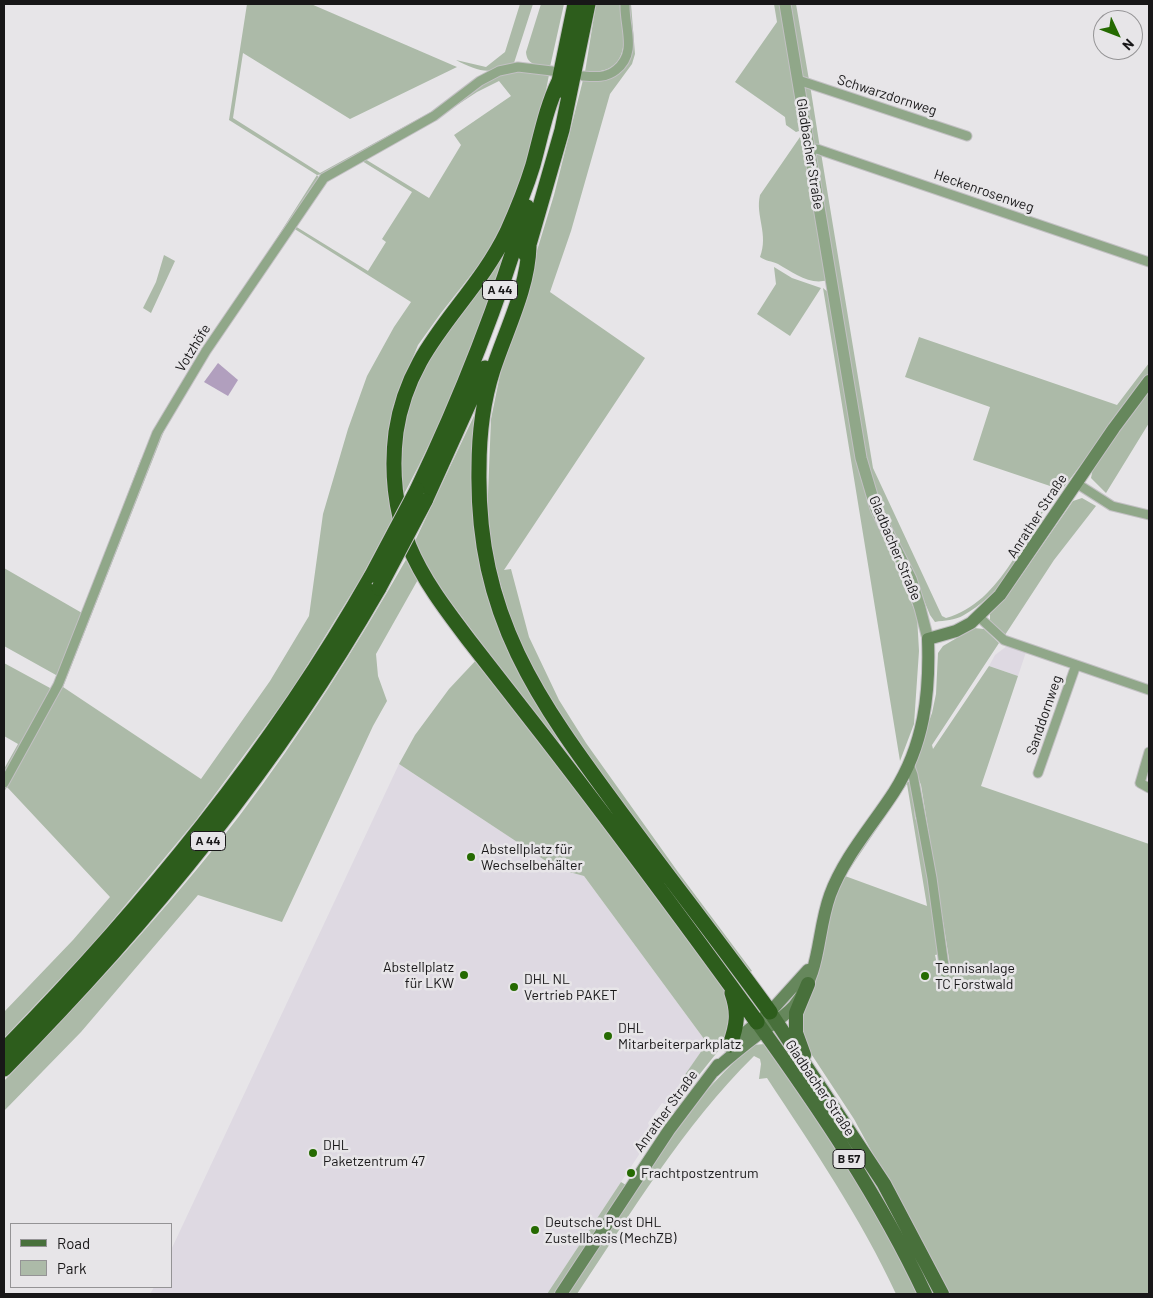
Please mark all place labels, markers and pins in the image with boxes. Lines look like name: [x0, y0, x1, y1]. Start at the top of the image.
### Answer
place label: Abstellplatz für Wechselbehälter: [481, 841, 583, 874]
marker: Abstellplatz für Wechselbehälter: [465, 851, 477, 863]
place label: Abstellplatz für LKW: [383, 959, 454, 992]
place label: Tennisanlage TC Forstwald: [935, 960, 1015, 992]
marker: Abstellplatz für LKW: [458, 969, 470, 981]
marker: Tennisanlage TC Forstwald: [919, 970, 931, 982]
place label: DHL NL Vertrieb PAKET: [524, 971, 617, 1004]
marker: DHL NL Vertrieb PAKET: [508, 981, 520, 993]
place label: DHL Mitarbeiterparkplatz: [618, 1020, 741, 1052]
marker: DHL Mitarbeiterparkplatz: [602, 1030, 614, 1042]
place label: DHL Paketzentrum 47: [323, 1137, 425, 1170]
marker: DHL Paketzentrum 47: [307, 1147, 319, 1159]
place label: Frachtpostzentrum: [641, 1165, 759, 1181]
marker: Frachtpostzentrum: [625, 1167, 637, 1179]
place label: Deutsche Post DHL Zustellbasis (MechZB): [545, 1214, 676, 1246]
marker: Deutsche Post DHL Zustellbasis (MechZB): [529, 1224, 541, 1236]

